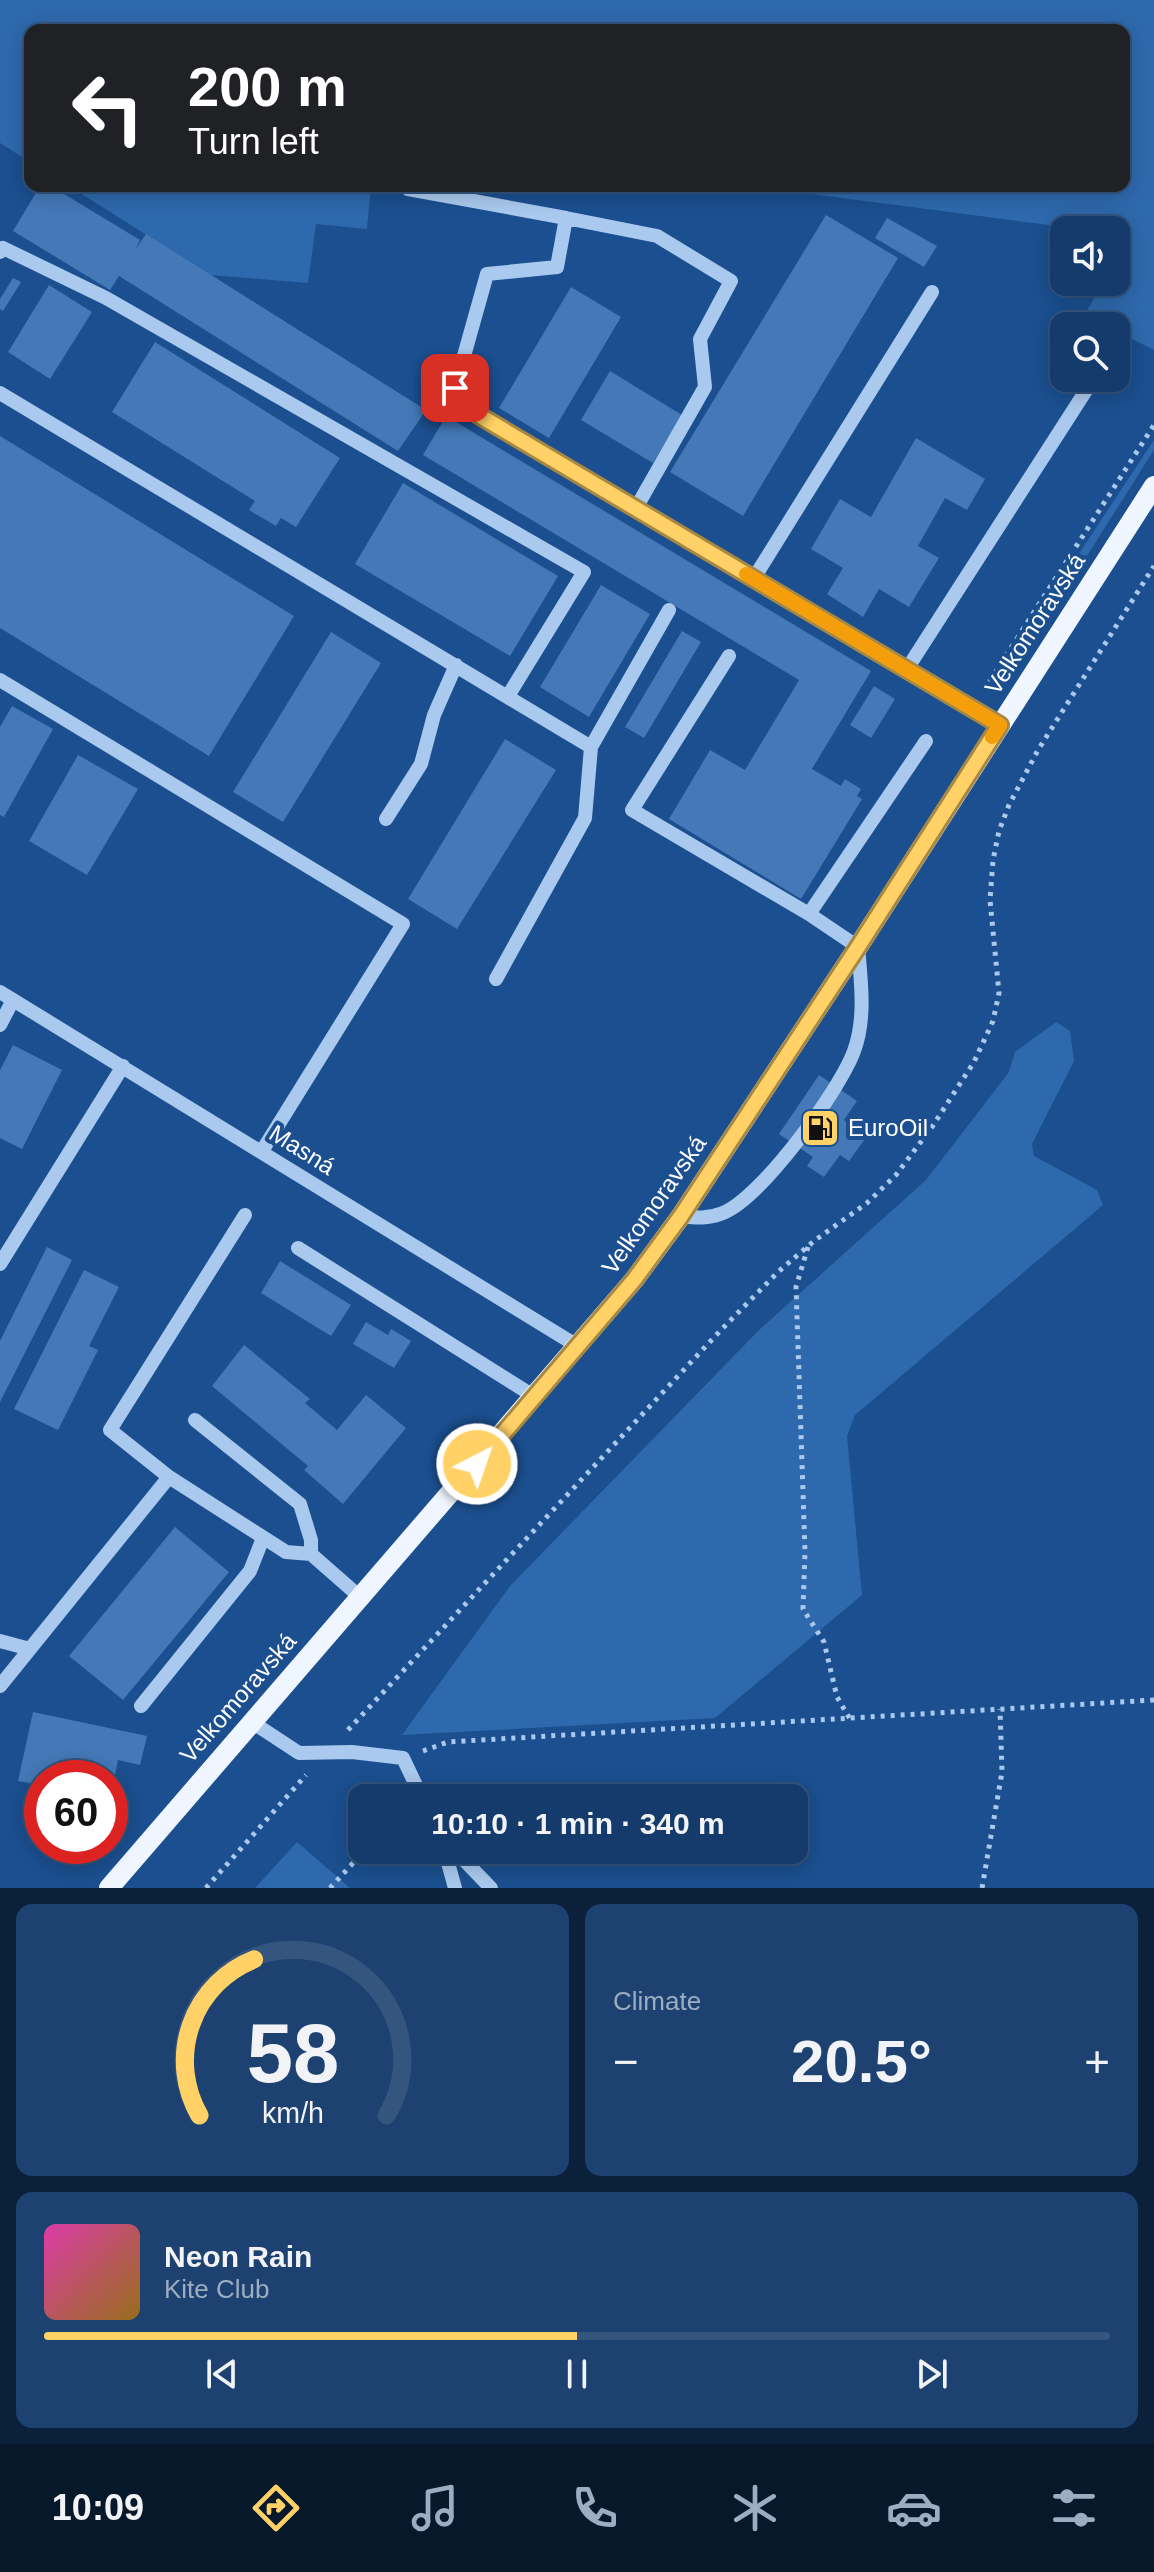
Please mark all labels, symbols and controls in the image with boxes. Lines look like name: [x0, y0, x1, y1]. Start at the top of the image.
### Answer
text: 200 m: [188, 55, 347, 118]
icon: left: [56, 56, 160, 160]
text: Turn left: [188, 121, 319, 162]
map controls: [1050, 216, 1130, 392]
button: sound: [1050, 216, 1130, 296]
button: search: [1050, 312, 1130, 392]
pin: [421, 354, 489, 422]
icon: arrive: [433, 366, 477, 410]
street label: Velkomoravská: [979, 548, 1091, 699]
fuel station icon: EuroOil: [799, 1107, 841, 1149]
place label: EuroOil: [848, 1114, 928, 1141]
street label: Masná: [265, 1119, 341, 1180]
street label: Velkomoravská: [596, 1130, 712, 1279]
position arrow: [435, 1422, 519, 1506]
street label: Velkomoravská: [174, 1627, 302, 1768]
speed limit sign: 60: [24, 1760, 128, 1864]
text: 10:10 · 1 min · 340 m: [431, 1807, 725, 1840]
text: Climate: [613, 1986, 701, 2016]
text: 58: [246, 2007, 339, 2100]
text: 20.5°: [791, 2028, 932, 2095]
text: −: [613, 2037, 639, 2086]
text: +: [1084, 2037, 1110, 2086]
text: km/h: [262, 2097, 323, 2129]
text: Neon Rain: [164, 2240, 312, 2273]
text: Kite Club: [164, 2274, 270, 2304]
icon: previous: [200, 2352, 244, 2396]
icon: pause: [555, 2352, 599, 2396]
icon: next: [910, 2352, 954, 2396]
icon: directions: [248, 2480, 304, 2536]
icon: music: [407, 2480, 463, 2536]
icon: phone: [567, 2480, 623, 2536]
icon: climate: [727, 2480, 783, 2536]
icon: car: [886, 2480, 942, 2536]
icon: filters: [1046, 2480, 1102, 2536]
text: 10:09: [52, 2487, 144, 2528]

